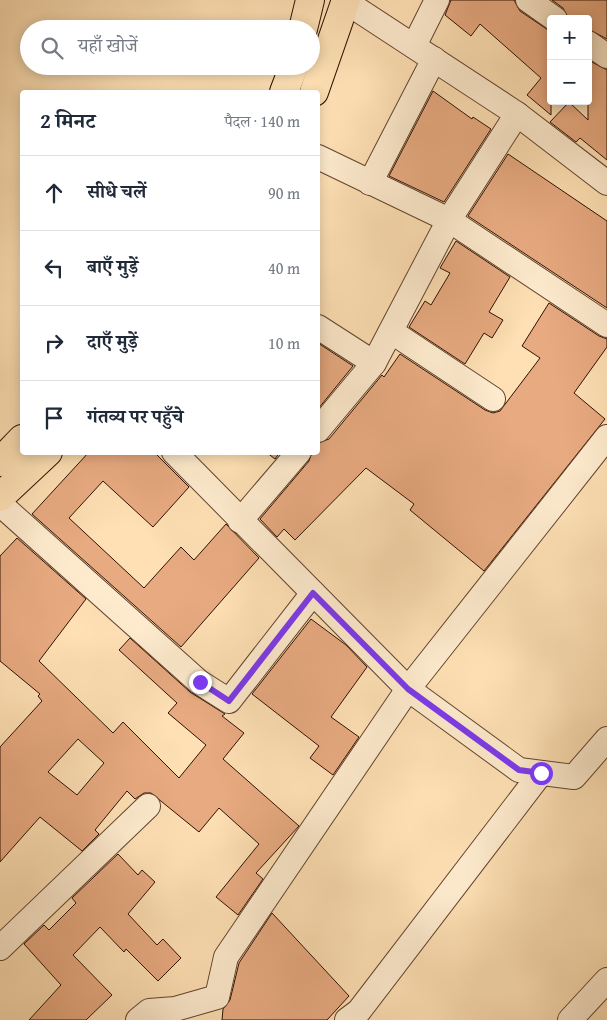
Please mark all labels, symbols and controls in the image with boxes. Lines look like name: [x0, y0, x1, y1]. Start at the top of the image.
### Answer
map controls: [547, 15, 592, 105]
button: +: [547, 15, 592, 60]
search box: [20, 20, 320, 75]
text: यहाँ खोजें: [78, 31, 138, 59]
icon: search: [38, 34, 66, 62]
button: −: [547, 60, 592, 105]
text: 2 मिनट: [40, 105, 95, 136]
text: पैदल · 140 m: [224, 109, 300, 133]
text: सीधे चलें: [87, 177, 146, 205]
icon: ahead: [40, 179, 68, 207]
text: 90 m: [268, 181, 300, 205]
text: बाएँ मुड़ें: [87, 252, 138, 280]
icon: left: [40, 254, 68, 282]
text: 40 m: [268, 256, 300, 280]
text: दाएँ मुड़ें: [87, 327, 138, 355]
icon: right: [40, 329, 68, 357]
text: 10 m: [268, 331, 300, 355]
text: गंतव्य पर पहुँचे: [87, 402, 183, 430]
icon: arrive: [40, 404, 68, 432]
route end: [189, 671, 212, 694]
route start: [530, 762, 553, 785]

